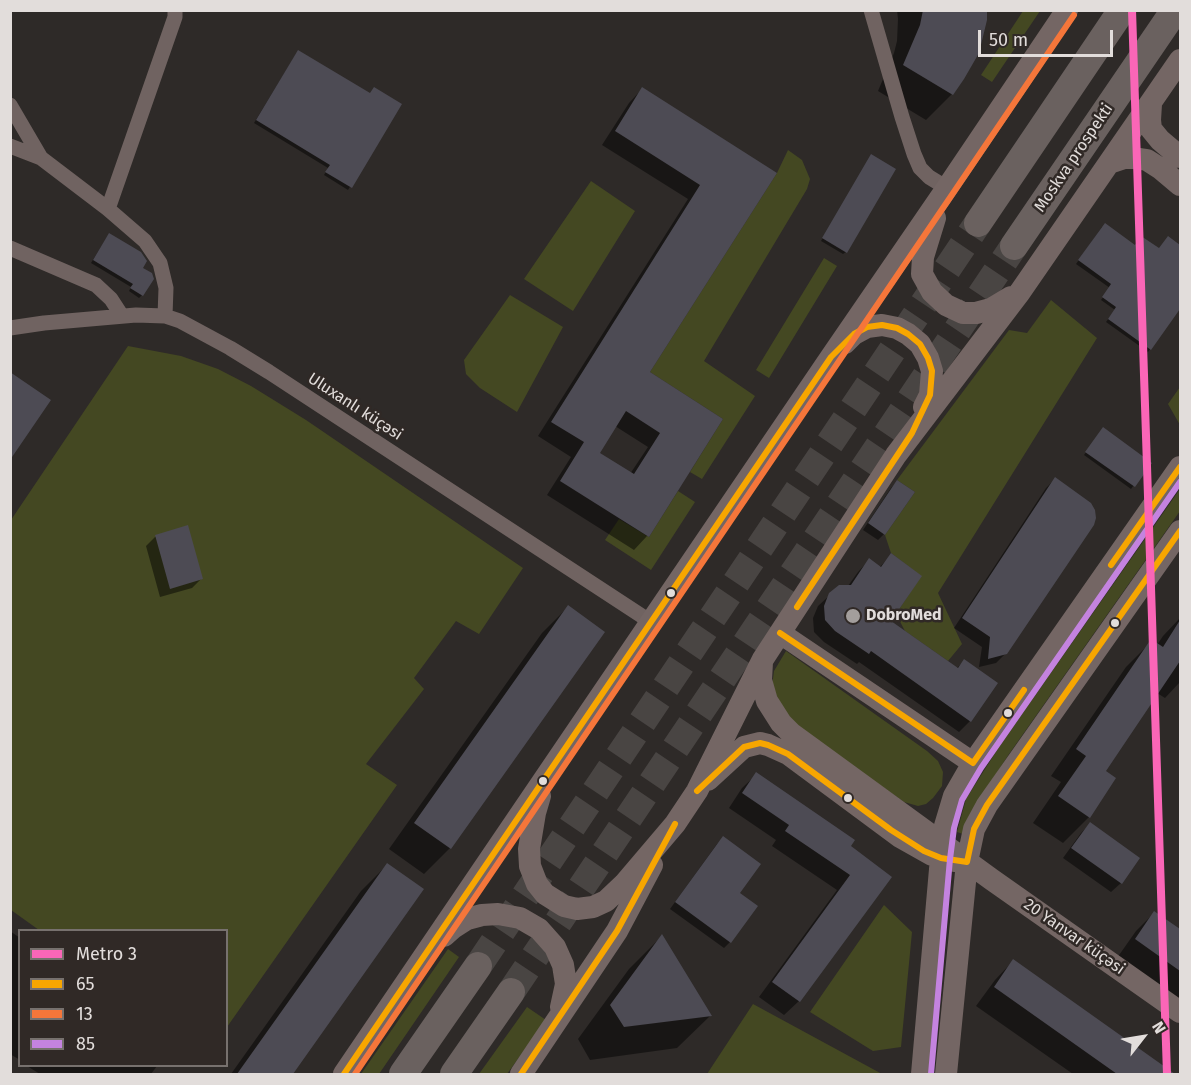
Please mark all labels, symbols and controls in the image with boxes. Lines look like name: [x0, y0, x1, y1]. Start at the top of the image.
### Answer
scale bar: [981, 18, 1116, 56]
text: 50 m: [989, 29, 1028, 51]
street label: Moskva prospekti: [1031, 100, 1117, 216]
street label: Uluxanlı küçəsi: [304, 369, 406, 445]
unlabelled marker: [665, 587, 677, 599]
place label: DobroMed: [866, 606, 942, 626]
marker: DobroMed: [844, 607, 862, 625]
unlabelled marker: [1109, 617, 1121, 629]
unlabelled marker: [1002, 707, 1014, 719]
unlabelled marker: [537, 775, 549, 787]
unlabelled marker: [842, 792, 854, 804]
street label: 20 Yanvar küçəsi: [1020, 895, 1128, 979]
legend: [18, 929, 228, 1067]
text: Metro 3: [76, 943, 137, 965]
text: 65: [76, 973, 95, 995]
text: 13: [76, 1003, 93, 1025]
north arrow: [1113, 1007, 1173, 1067]
text: N: [1148, 1018, 1170, 1037]
text: 85: [76, 1033, 95, 1055]

